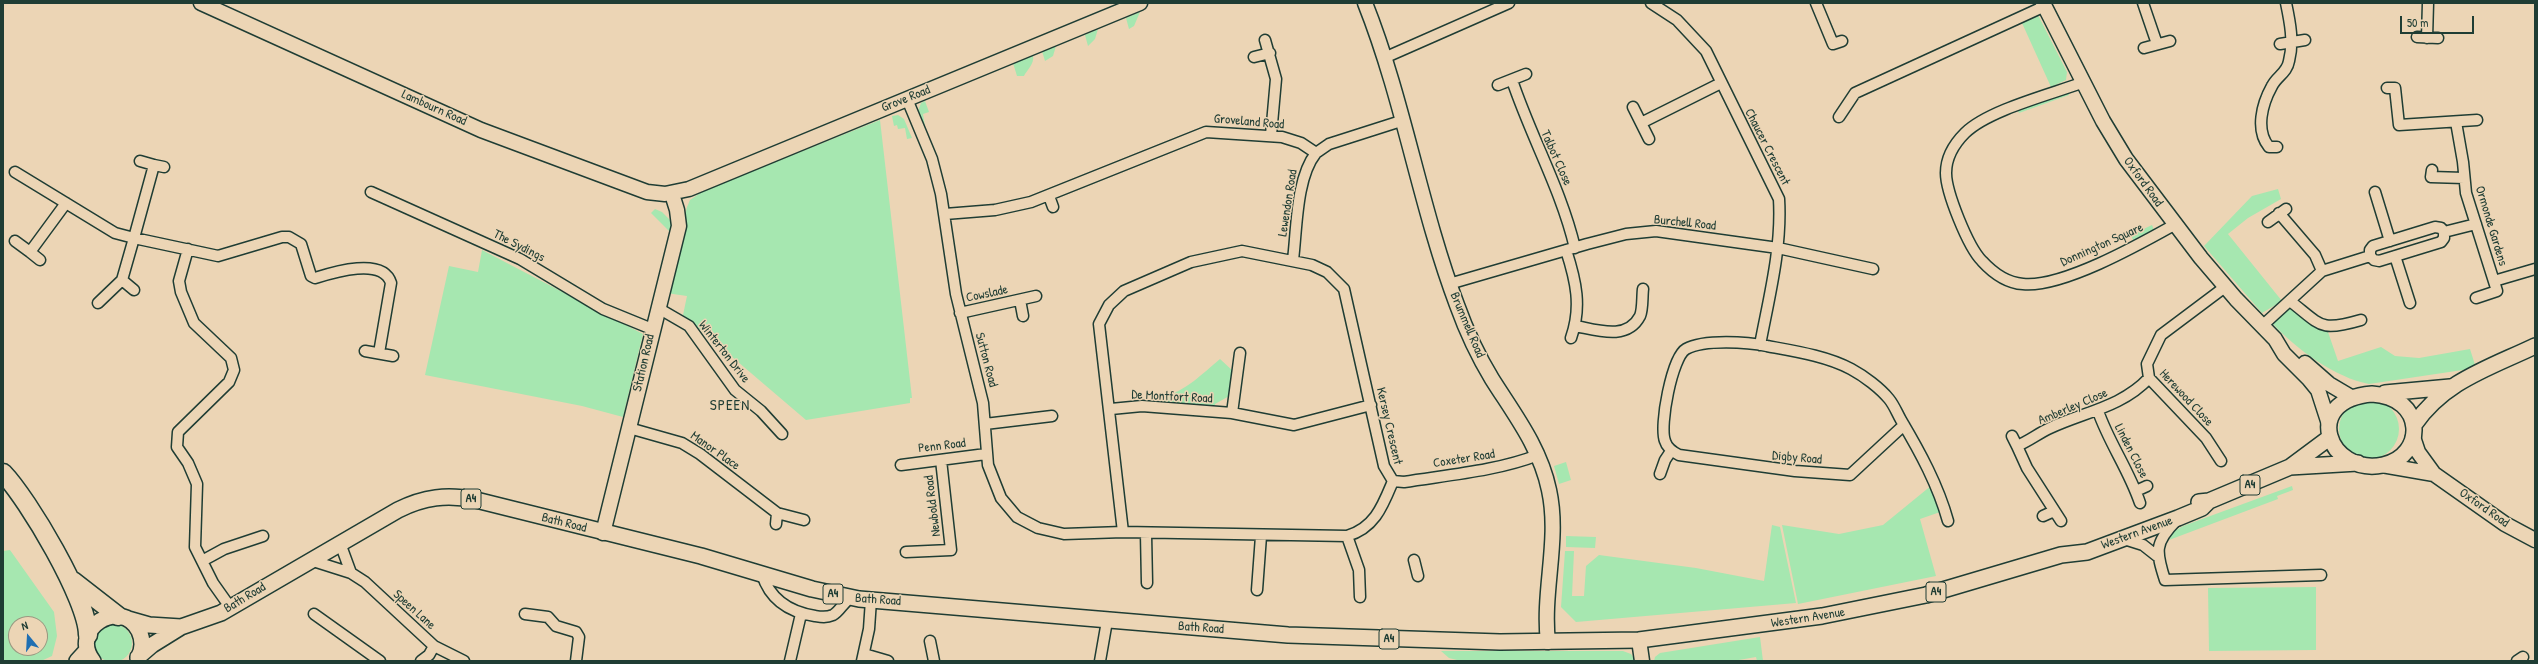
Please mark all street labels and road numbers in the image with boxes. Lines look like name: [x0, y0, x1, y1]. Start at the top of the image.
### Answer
street label: Grove Road: [879, 82, 933, 116]
street label: Lambourn Road: [399, 87, 469, 129]
street label: Chaucer Crescent: [1741, 106, 1793, 188]
street label: Groveland Road: [1213, 111, 1285, 133]
street label: Talbot Close: [1537, 128, 1575, 188]
street label: Oxford Road: [2120, 154, 2166, 210]
street label: Lewendon Road: [1275, 168, 1301, 238]
street label: Ormonde Gardens: [2471, 184, 2511, 268]
street label: Burchell Road: [1653, 212, 1717, 234]
street label: Donnington Square: [2058, 220, 2146, 270]
street label: The Sydings: [491, 226, 547, 266]
street label: Cowslade: [965, 282, 1009, 306]
street label: Brummell Road: [1446, 290, 1488, 360]
street label: Winterton Drive: [695, 318, 753, 386]
street label: Sutton Road: [971, 331, 1001, 389]
street label: Station Road: [630, 333, 658, 393]
street label: Herewood Close: [2156, 366, 2216, 430]
street label: Amberley Close: [2036, 385, 2110, 429]
street label: Kersey Crescent: [1373, 386, 1405, 466]
street label: De Montfort Road: [1131, 387, 1213, 407]
street label: Linden Close: [2111, 421, 2151, 481]
street label: Manor Place: [687, 428, 743, 474]
street label: Penn Road: [917, 435, 967, 457]
street label: Coxeter Road: [1432, 446, 1496, 472]
street label: Digby Road: [1771, 448, 1823, 468]
street label: Newbold Road: [922, 475, 944, 537]
road number: A4: [2240, 475, 2260, 495]
street label: Oxford Road: [2456, 485, 2512, 531]
road number: A4: [461, 489, 481, 509]
street label: Bath Road: [540, 510, 588, 536]
street label: Western Avenue: [2099, 513, 2175, 553]
street label: Bath Road: [221, 579, 269, 617]
road number: A4: [1926, 582, 1946, 602]
road number: A4: [823, 584, 843, 604]
street label: Speen Lane: [390, 587, 438, 633]
street label: Bath Road: [855, 591, 901, 609]
street label: Western Avenue: [1770, 604, 1846, 632]
street label: Bath Road: [1178, 619, 1224, 637]
road number: A4: [1379, 629, 1399, 649]

